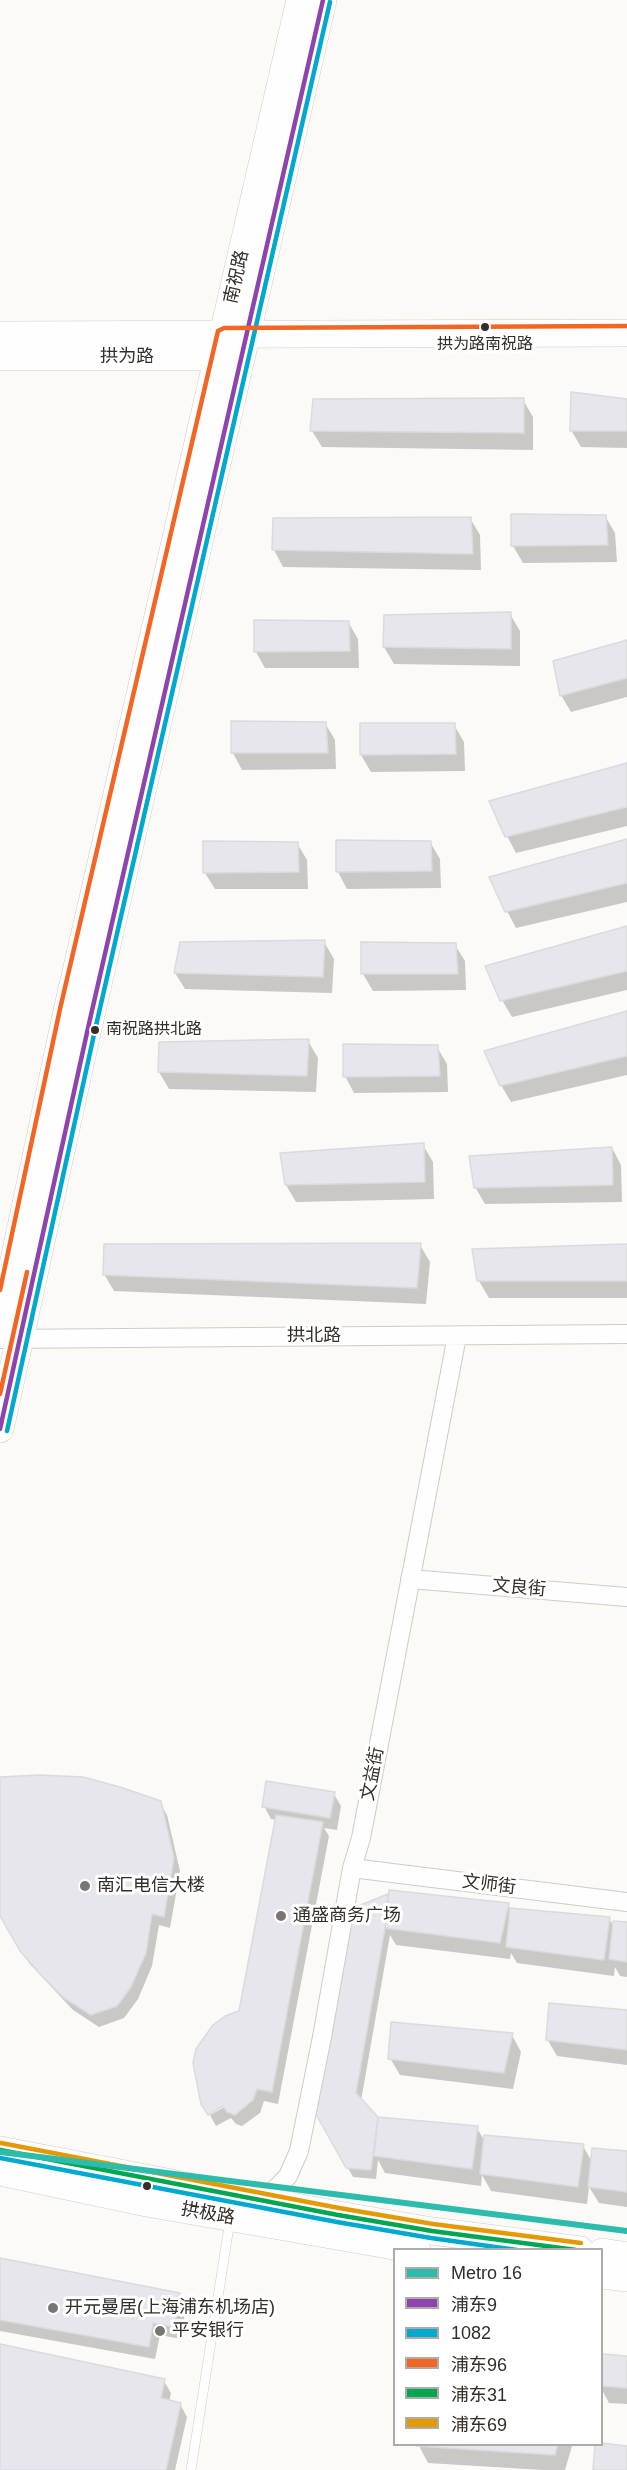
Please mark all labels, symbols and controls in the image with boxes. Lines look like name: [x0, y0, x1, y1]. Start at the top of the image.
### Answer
street label: 南祝路: [220, 248, 254, 306]
marker: 拱为路南祝路: [479, 321, 491, 333]
place label: 拱为路南祝路: [437, 335, 533, 355]
street label: 拱为路: [100, 346, 154, 368]
place label: 南祝路拱北路: [106, 1020, 202, 1040]
marker: 南祝路拱北路: [89, 1024, 101, 1036]
street label: 拱北路: [287, 1325, 341, 1347]
street label: 文良街: [491, 1575, 547, 1601]
street label: 文益街: [357, 1745, 389, 1803]
street label: 文师街: [461, 1871, 517, 1899]
place label: 南汇电信大楼: [97, 1875, 205, 1897]
marker: 南汇电信大楼: [78, 1879, 92, 1893]
place label: 通盛商务广场: [293, 1905, 401, 1927]
marker: 通盛商务广场: [274, 1909, 288, 1923]
unlabelled marker: [141, 2180, 153, 2192]
street label: 拱极路: [180, 2199, 236, 2229]
legend: [393, 2248, 603, 2446]
text: Metro 16: [451, 2263, 522, 2283]
text: 浦东9: [451, 2295, 497, 2315]
place label: 开元曼居(上海浦东机场店): [65, 2297, 275, 2319]
marker: 开元曼居(上海浦东机场店): [46, 2301, 60, 2315]
place label: 平安银行: [172, 2320, 244, 2342]
text: 1082: [451, 2323, 491, 2343]
marker: 平安银行: [153, 2324, 167, 2338]
text: 浦东96: [451, 2355, 507, 2375]
text: 浦东31: [451, 2385, 507, 2405]
text: 浦东69: [451, 2415, 507, 2435]

